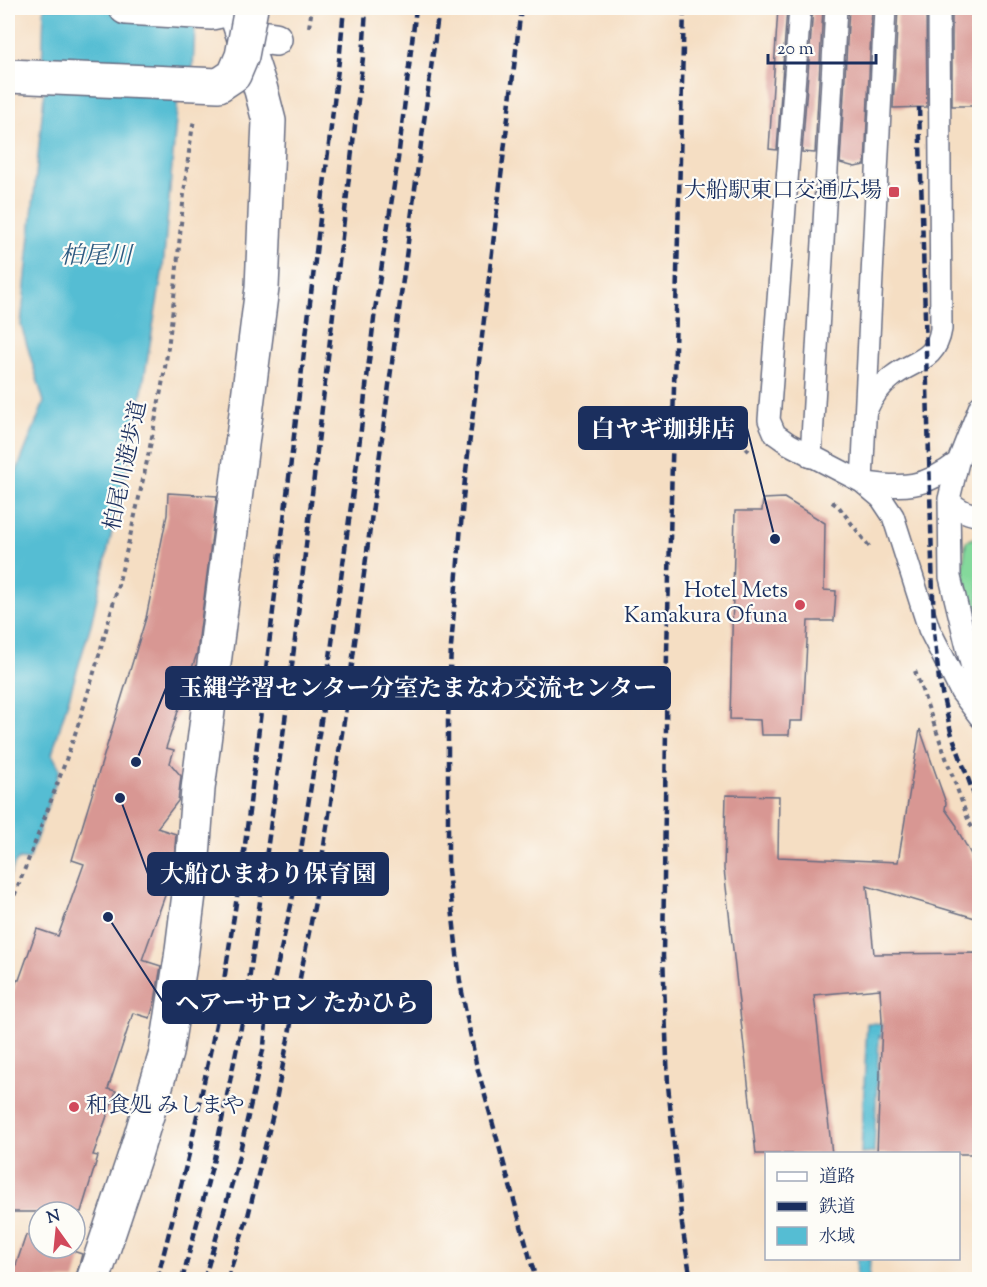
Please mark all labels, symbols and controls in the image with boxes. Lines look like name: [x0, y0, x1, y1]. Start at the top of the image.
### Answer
scale bar: [768, 27, 876, 65]
text: 20 m: [777, 37, 814, 63]
place label: 大船駅東口交通広場: [684, 176, 882, 208]
marker: 大船駅東口交通広場: [887, 185, 901, 199]
water label: 柏尾川: [60, 240, 135, 274]
street label: 柏尾川遊歩道: [98, 398, 156, 534]
callout: 白ヤギ珈琲店: [579, 407, 747, 449]
text: 白ヤギ珈琲店: [591, 414, 735, 448]
place label: Hotel Mets Kamakura Ofuna: [624, 576, 788, 633]
marker: Hotel Mets Kamakura Ofuna: [793, 598, 807, 612]
callout: 玉縄学習センター分室たまなわ交流センター: [166, 667, 670, 709]
text: 玉縄学習センター分室たまなわ交流センター: [179, 673, 657, 707]
callout: 大船ひまわり保育園: [148, 853, 388, 895]
text: 大船ひまわり保育園: [160, 859, 376, 893]
callout: ヘアーサロン たかひら: [163, 981, 431, 1023]
text: ヘアーサロン たかひら: [175, 988, 419, 1022]
place label: 和食処 みしまや: [86, 1091, 245, 1123]
marker: 和食処 みしまや: [67, 1100, 81, 1114]
legend: [765, 1152, 960, 1260]
text: 道路: [819, 1165, 855, 1191]
text: 鉄道: [819, 1195, 855, 1221]
north arrow: [27, 1200, 87, 1260]
text: N: [45, 1205, 63, 1231]
text: 水域: [819, 1225, 855, 1251]

